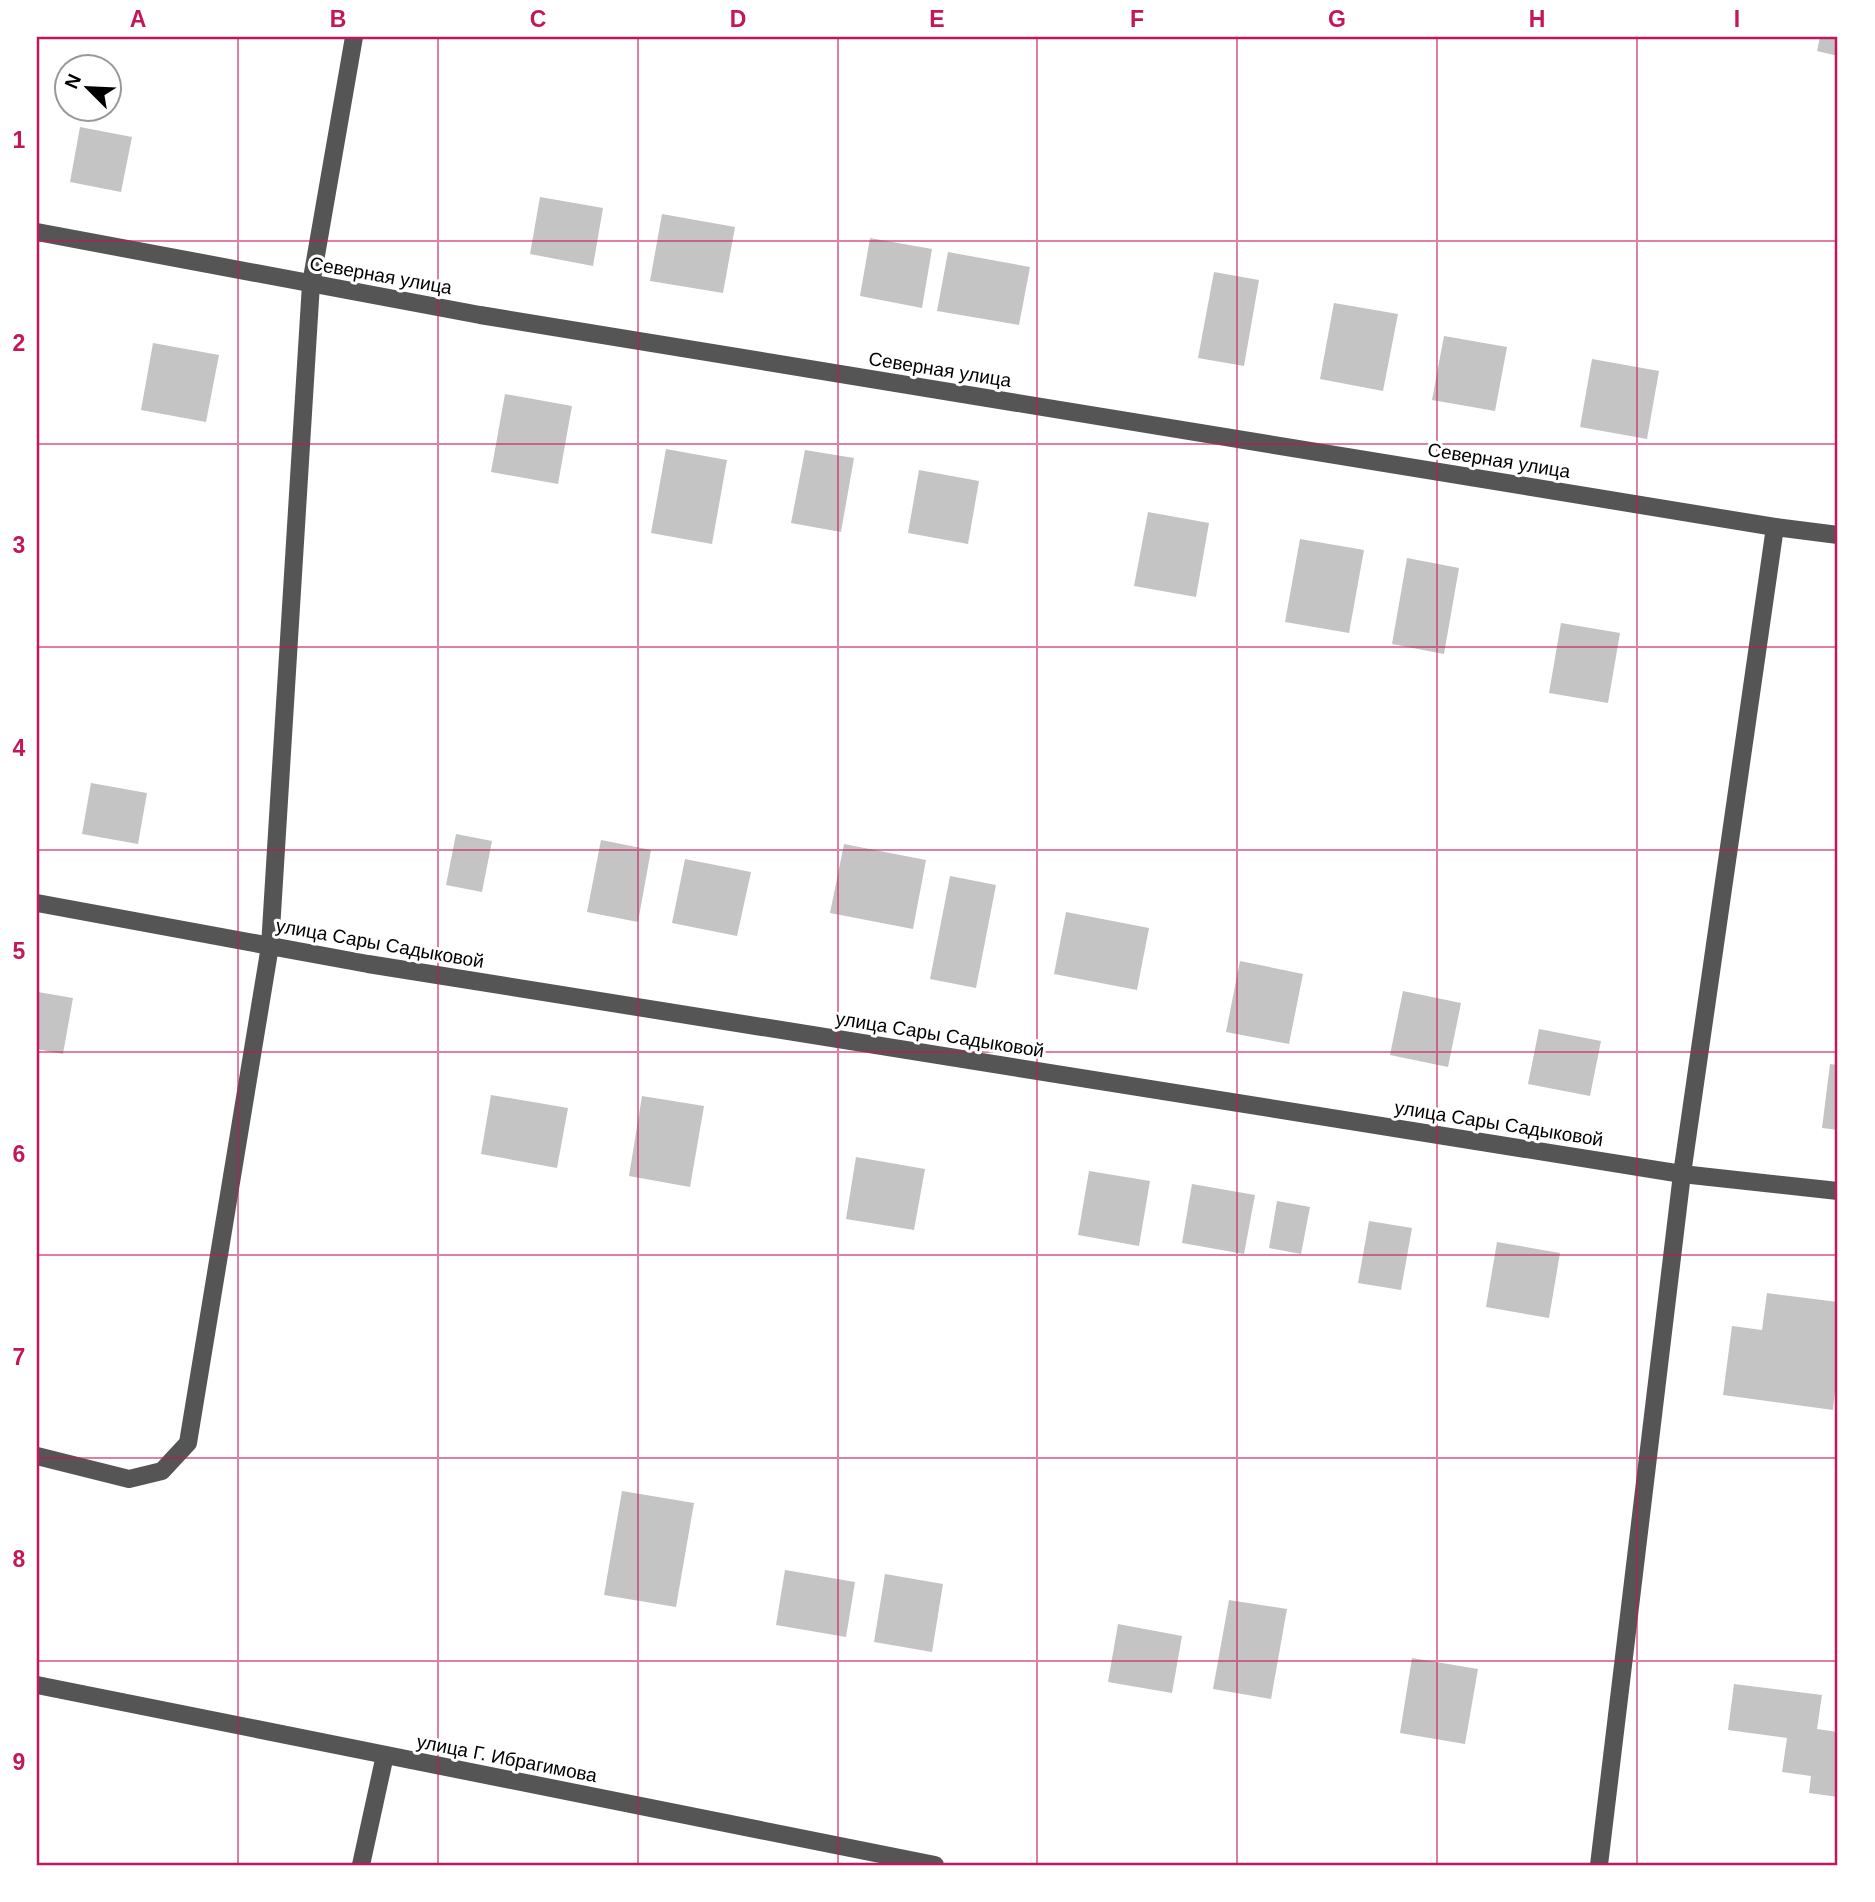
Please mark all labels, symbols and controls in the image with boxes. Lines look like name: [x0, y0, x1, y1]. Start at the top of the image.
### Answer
text: A: [130, 6, 146, 32]
text: B: [330, 6, 346, 32]
text: C: [530, 6, 546, 32]
text: D: [730, 6, 746, 32]
text: E: [929, 6, 945, 32]
text: F: [1130, 6, 1144, 32]
text: G: [1328, 6, 1346, 32]
text: H: [1529, 6, 1545, 32]
text: I: [1734, 6, 1740, 32]
north arrow: [52, 52, 122, 122]
text: N: [61, 71, 85, 92]
text: 1: [13, 127, 26, 153]
street label: Северная улица: [308, 253, 454, 298]
text: 2: [13, 330, 25, 356]
street label: Северная улица: [867, 348, 1013, 391]
street label: Северная улица: [1426, 439, 1572, 482]
text: 3: [13, 532, 25, 558]
text: 4: [13, 735, 26, 761]
street label: улица Сары Садыковой: [274, 915, 486, 972]
text: 5: [13, 938, 26, 964]
street label: улица Сары Садыковой: [834, 1008, 1046, 1061]
street label: улица Сары Садыковой: [1393, 1097, 1605, 1150]
text: 6: [13, 1141, 25, 1167]
text: 7: [13, 1344, 25, 1370]
text: 8: [13, 1546, 26, 1572]
street label: улица Г. Ибрагимова: [415, 1731, 599, 1786]
text: 9: [13, 1749, 25, 1775]

